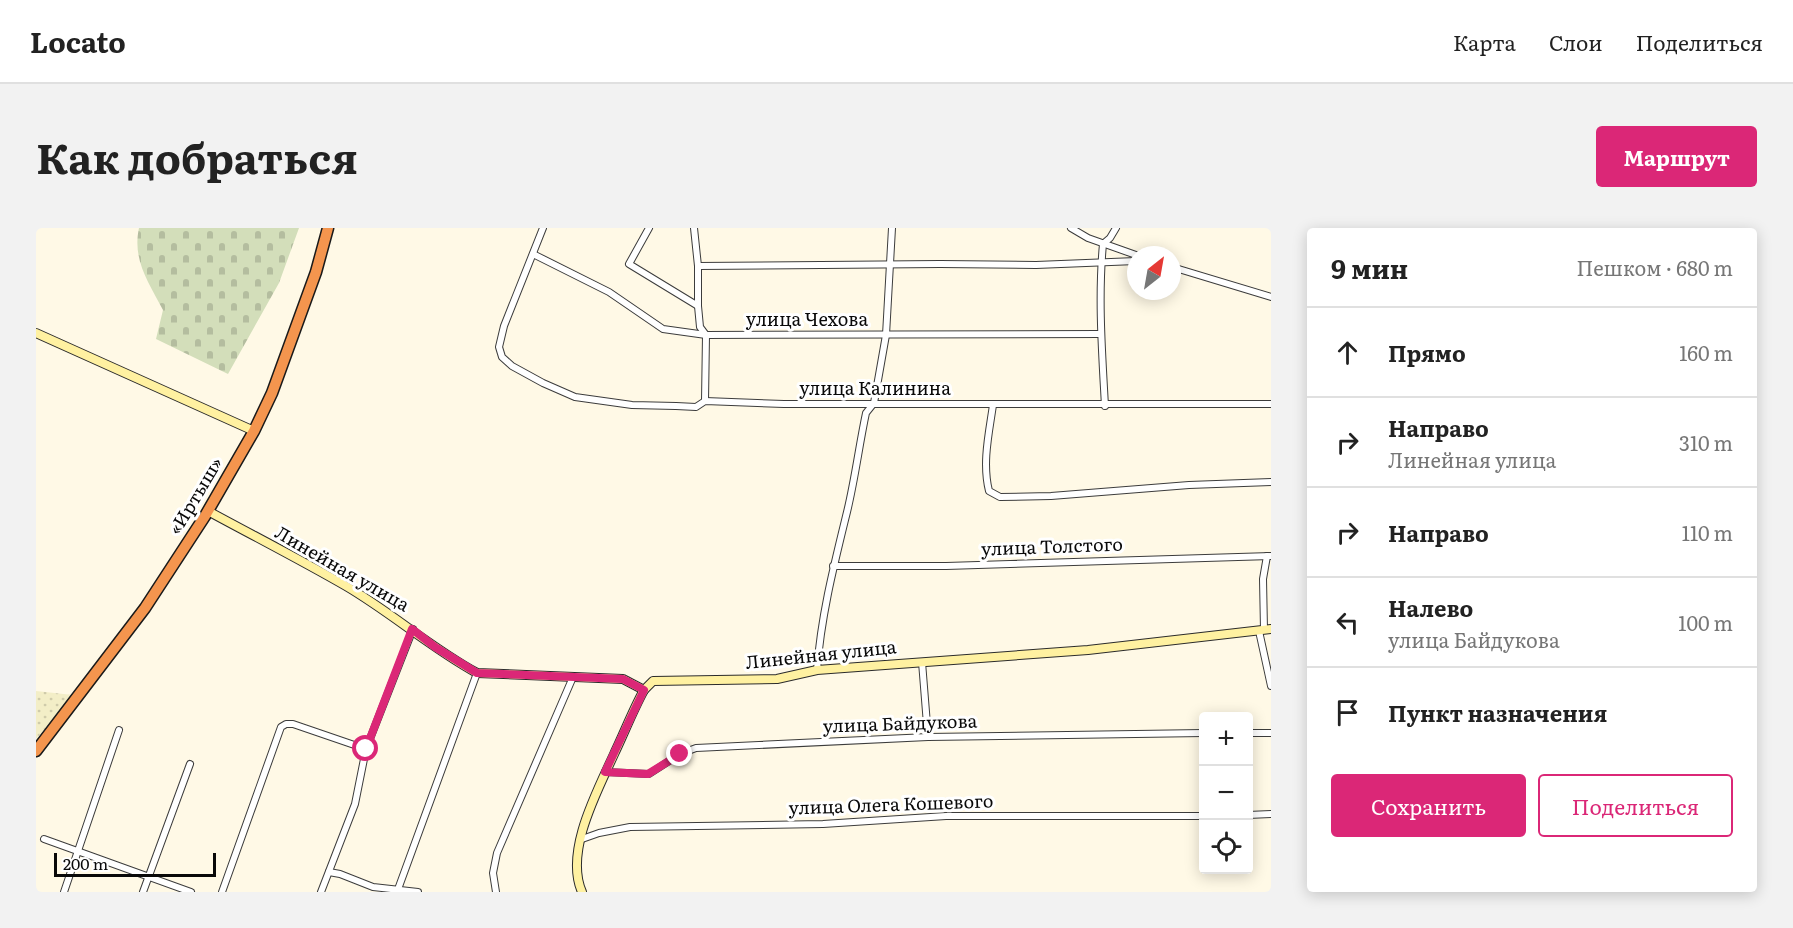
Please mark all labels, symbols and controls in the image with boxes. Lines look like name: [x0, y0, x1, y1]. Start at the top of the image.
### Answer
text: Locato: [30, 20, 126, 62]
text: Карта: [1453, 26, 1516, 57]
text: Слои: [1549, 26, 1603, 57]
text: Поделиться: [1636, 26, 1763, 57]
text: Как добраться: [36, 125, 358, 187]
button: Маршрут: [1596, 126, 1757, 187]
north arrow: [1127, 246, 1181, 300]
text: 9 мин: [1331, 248, 1408, 287]
text: Пешком · 680 m: [1576, 252, 1733, 282]
street label: улица Чехова: [746, 305, 868, 332]
icon: ahead: [1331, 336, 1364, 369]
text: Прямо: [1388, 336, 1466, 369]
text: 160 m: [1679, 337, 1733, 367]
street label: улица Калинина: [799, 374, 951, 401]
text: Направо: [1388, 411, 1489, 444]
icon: right: [1331, 426, 1364, 459]
text: 310 m: [1679, 427, 1733, 457]
text: Линейная улица: [1388, 444, 1556, 474]
street label: «Иртыш»: [161, 451, 229, 539]
icon: right: [1331, 516, 1364, 549]
text: Направо: [1388, 516, 1489, 549]
text: 110 m: [1682, 517, 1733, 547]
street label: Линейная улица: [270, 518, 415, 617]
street label: улица Толстого: [981, 530, 1123, 561]
text: Налево: [1388, 591, 1473, 624]
icon: left: [1331, 606, 1364, 639]
text: 100 m: [1678, 607, 1733, 637]
text: улица Байдукова: [1388, 624, 1560, 654]
street label: Линейная улица: [744, 632, 898, 675]
icon: arrive: [1331, 696, 1364, 729]
text: Пункт назначения: [1388, 696, 1607, 729]
street label: улица Байдукова: [822, 706, 978, 739]
map controls: [1199, 712, 1253, 874]
button: +: [1199, 712, 1253, 766]
route start: [352, 735, 378, 761]
route end: [666, 740, 692, 766]
button: −: [1199, 766, 1253, 820]
button: Сохранить: [1331, 774, 1526, 837]
button: Поделиться: [1538, 774, 1733, 837]
street label: улица Олега Кошевого: [788, 786, 994, 821]
button: locate: [1199, 820, 1253, 874]
scale bar: [54, 850, 216, 878]
text: 200 m: [63, 851, 108, 875]

